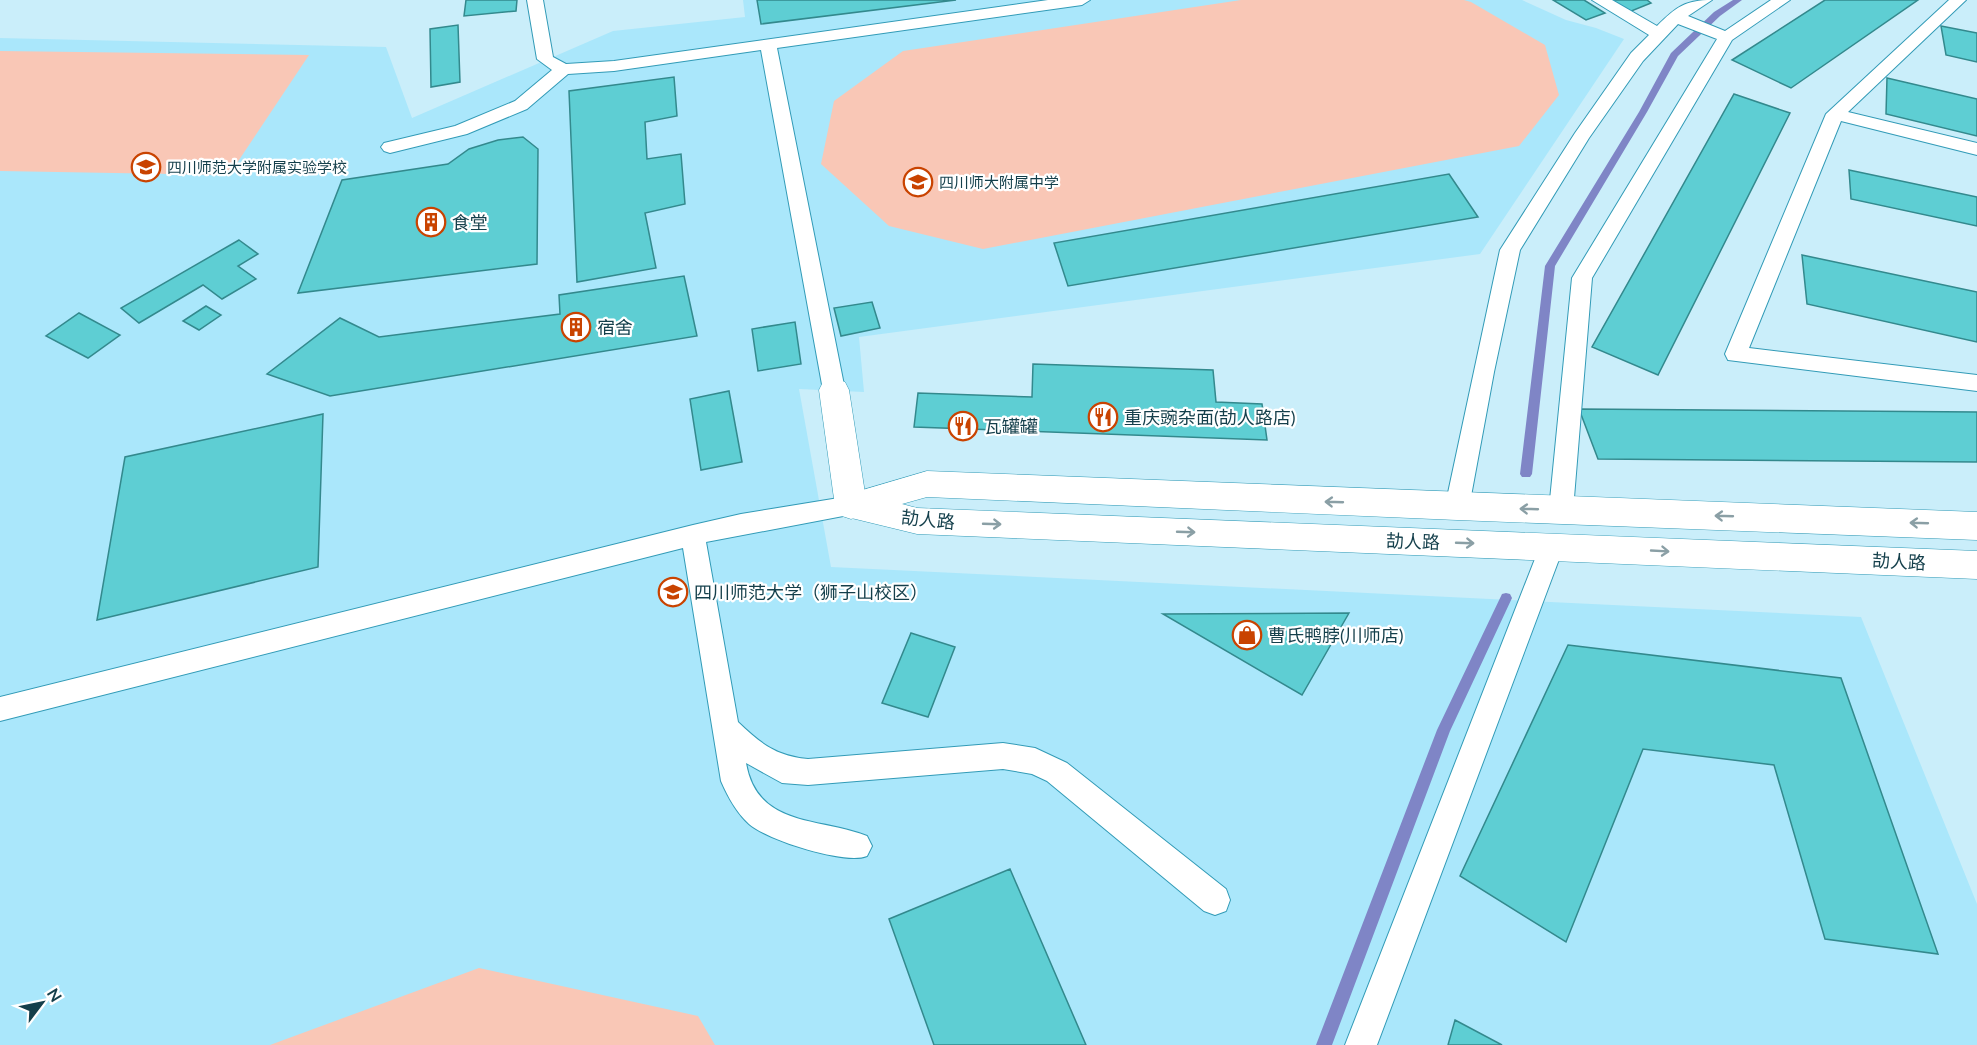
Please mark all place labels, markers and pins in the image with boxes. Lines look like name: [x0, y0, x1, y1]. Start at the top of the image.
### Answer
school or university icon: 四川师范大学附属实验学校: [130, 151, 162, 183]
place label: 四川师范大学附属实验学校: [167, 158, 347, 176]
school or university icon: 四川师大附属中学: [902, 166, 934, 198]
place label: 四川师大附属中学: [939, 173, 1059, 191]
building icon: 食堂: [415, 206, 447, 238]
place label: 食堂: [452, 211, 488, 233]
building icon: 宿舍: [560, 311, 592, 343]
place label: 宿舍: [597, 316, 633, 338]
restaurant icon: 重庆豌杂面(劼人路店): [1087, 401, 1119, 433]
place label: 重庆豌杂面(劼人路店): [1124, 406, 1296, 428]
restaurant icon: 瓦罐罐: [947, 410, 979, 442]
place label: 瓦罐罐: [984, 415, 1038, 437]
school or university icon: 四川师范大学（狮子山校区）: [657, 576, 689, 608]
place label: 四川师范大学（狮子山校区）: [694, 581, 928, 603]
shop icon: 曹氏鸭脖(川师店): [1231, 619, 1263, 651]
place label: 曹氏鸭脖(川师店): [1268, 624, 1404, 646]

